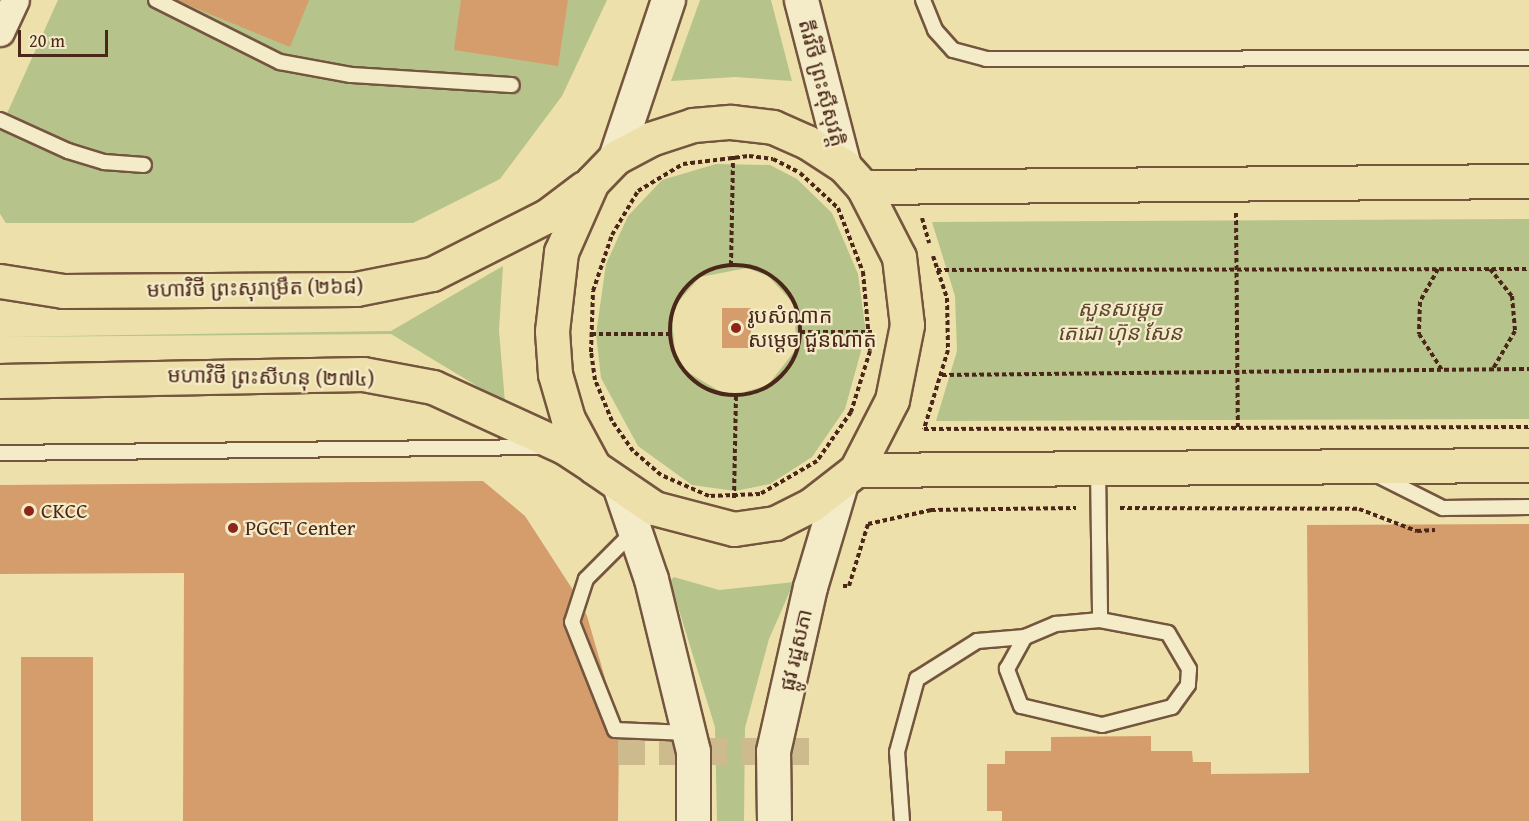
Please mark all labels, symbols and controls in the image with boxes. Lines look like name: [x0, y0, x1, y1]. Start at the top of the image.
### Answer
street label: តីរវិថី ព្រះស៊ីសុវត្តិ: [793, 17, 851, 149]
scale bar: [21, 18, 111, 56]
text: 20 m: [29, 27, 65, 54]
street label: មហាវិថី ព្រះសុរាម្រឹត (២៦៨): [146, 274, 364, 302]
park label: សួនសម្តេច តេជោ ហ៊ុន សែន: [1058, 296, 1182, 346]
place label: រូបសំណាក សម្ដេច ជួនណាត: [748, 303, 877, 353]
marker: រូបសំណាក សម្ដេច ជួនណាត: [729, 321, 743, 335]
street label: មហាវិថី ព្រះសីហនុ (២៧៤): [167, 363, 375, 391]
place label: CKCC: [41, 498, 88, 524]
marker: CKCC: [22, 504, 36, 518]
place label: PGCT Center: [245, 515, 355, 541]
marker: PGCT Center: [226, 521, 240, 535]
street label: ផ្លូវ រដ្ឋសភា: [774, 607, 818, 693]

